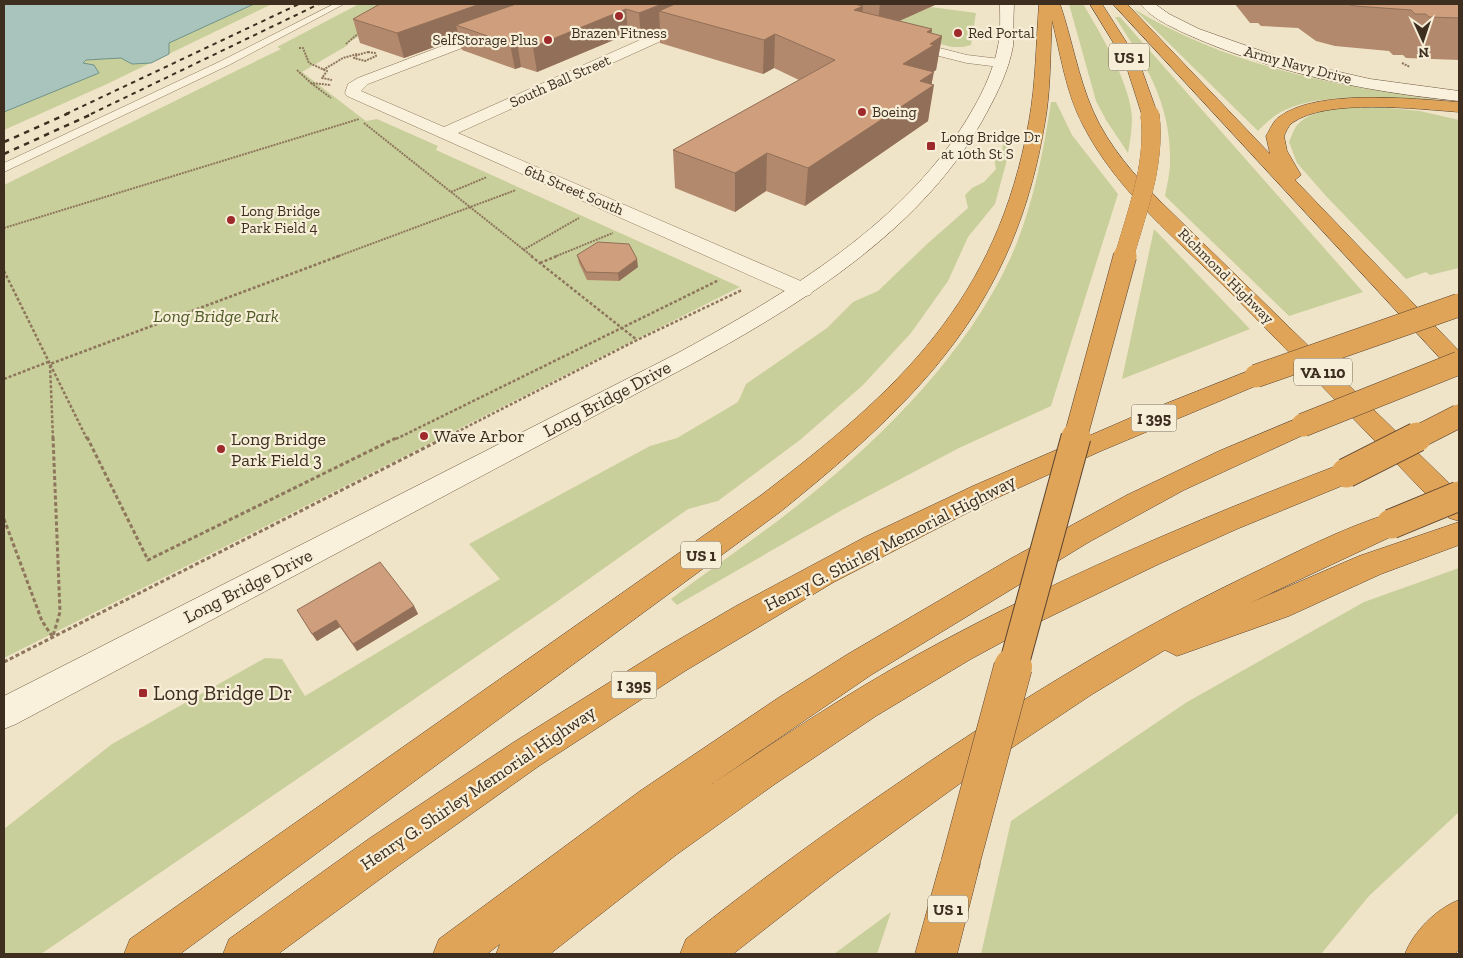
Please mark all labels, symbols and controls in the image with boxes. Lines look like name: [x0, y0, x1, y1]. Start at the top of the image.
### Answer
marker: Brazen Fitness: [613, 10, 625, 22]
north arrow: [1398, 15, 1448, 65]
place label: Brazen Fitness: [571, 24, 667, 42]
place label: Red Portal: [968, 24, 1035, 42]
marker: Red Portal: [952, 27, 964, 39]
place label: SelfStorage Plus: [433, 31, 538, 49]
marker: SelfStorage Plus: [542, 34, 554, 46]
street label: Army Navy Drive: [1242, 42, 1354, 88]
road number: US 1: [1109, 44, 1149, 70]
text: N: [1418, 44, 1429, 61]
street label: South Ball Street: [507, 51, 614, 111]
place label: Boeing: [872, 103, 917, 121]
marker: Boeing: [856, 106, 868, 118]
place label: Long Bridge Dr at 10th St S: [941, 128, 1040, 163]
marker: Long Bridge Dr at 10th St S: [925, 140, 937, 152]
street label: 6th Street South: [522, 161, 627, 219]
place label: Long Bridge Park Field 4: [241, 202, 320, 237]
marker: Long Bridge Park Field 4: [225, 214, 237, 226]
street label: Richmond Highway: [1175, 225, 1278, 328]
park label: Long Bridge Park: [153, 305, 279, 327]
street label: Long Bridge Drive: [539, 356, 675, 442]
road number: VA 110: [1294, 358, 1352, 386]
road number: I 395: [1132, 404, 1176, 432]
place label: Wave Arbor: [434, 425, 525, 447]
place label: Long Bridge Park Field 3: [231, 428, 326, 471]
marker: Wave Arbor: [418, 430, 430, 442]
marker: Long Bridge Park Field 3: [215, 443, 227, 455]
street label: Henry G. Shirley Memorial Highway: [761, 470, 1020, 616]
road number: US 1: [681, 542, 721, 568]
street label: Long Bridge Drive: [180, 544, 316, 628]
road number: I 395: [612, 672, 656, 698]
place label: Long Bridge Dr: [153, 680, 292, 705]
marker: Long Bridge Dr: [137, 687, 149, 699]
street label: Henry G. Shirley Memorial Highway: [356, 700, 600, 875]
road number: US 1: [928, 896, 968, 922]

